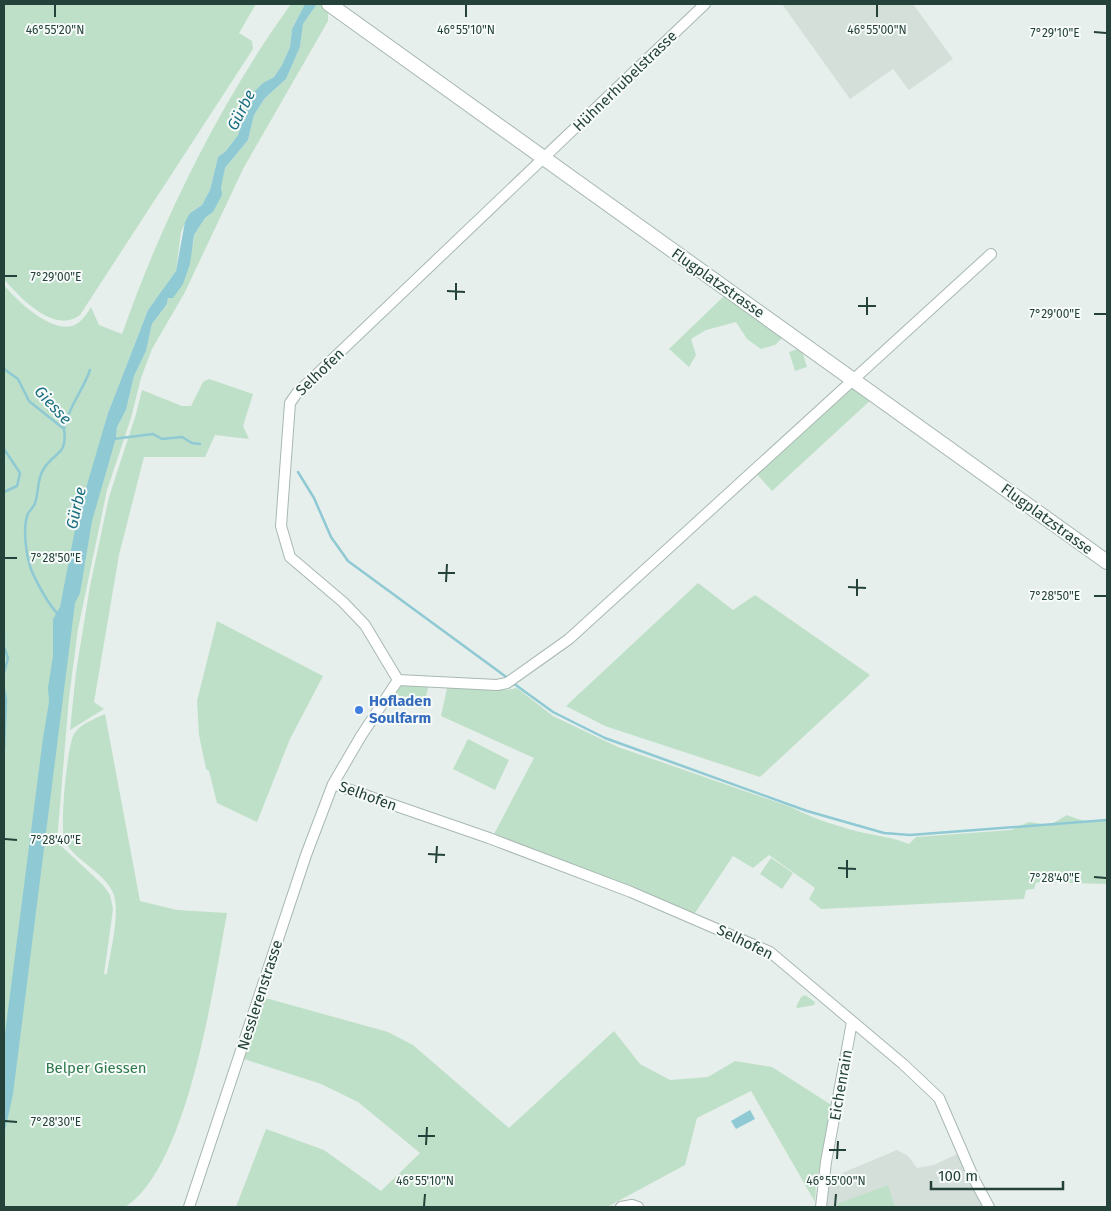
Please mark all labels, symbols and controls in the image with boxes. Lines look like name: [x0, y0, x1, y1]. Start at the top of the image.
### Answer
text: 46°55'20"N: [26, 23, 84, 37]
text: 46°55'10"N: [437, 23, 495, 37]
text: 46°55'00"N: [847, 23, 907, 37]
text: 7°29'10"E: [1030, 26, 1080, 40]
street label: Hühnerhubelstrasse: [569, 27, 681, 135]
water label: Gürbe: [223, 87, 259, 133]
street label: Flugplatzstrasse: [668, 244, 768, 322]
text: 7°29'00"E: [31, 270, 81, 284]
text: 7°29'00"E: [1030, 307, 1080, 321]
street label: Selhofen: [292, 345, 348, 399]
water label: Giesse: [30, 382, 76, 428]
street label: Flugplatzstrasse: [998, 480, 1096, 558]
water label: Gürbe: [62, 485, 90, 531]
text: 7°28'50"E: [31, 551, 81, 565]
text: 7°28'50"E: [1030, 589, 1080, 603]
place label: Hofladen Soulfarm: [369, 692, 431, 727]
marker: Hofladen Soulfarm: [353, 704, 365, 716]
street label: Selhofen: [337, 777, 399, 815]
text: 7°28'40"E: [31, 833, 81, 847]
text: 7°28'40"E: [1030, 871, 1080, 885]
street label: Selhofen: [714, 921, 776, 963]
street label: Nesslerenstrasse: [234, 938, 286, 1052]
street label: Eichenrain: [826, 1048, 856, 1122]
park label: Belper Giessen: [45, 1059, 147, 1077]
text: 7°28'30"E: [31, 1115, 81, 1129]
scale bar: [931, 1158, 1064, 1190]
text: 100 m: [938, 1167, 978, 1185]
text: 46°55'10"N: [396, 1174, 454, 1188]
text: 46°55'00"N: [806, 1174, 866, 1188]

